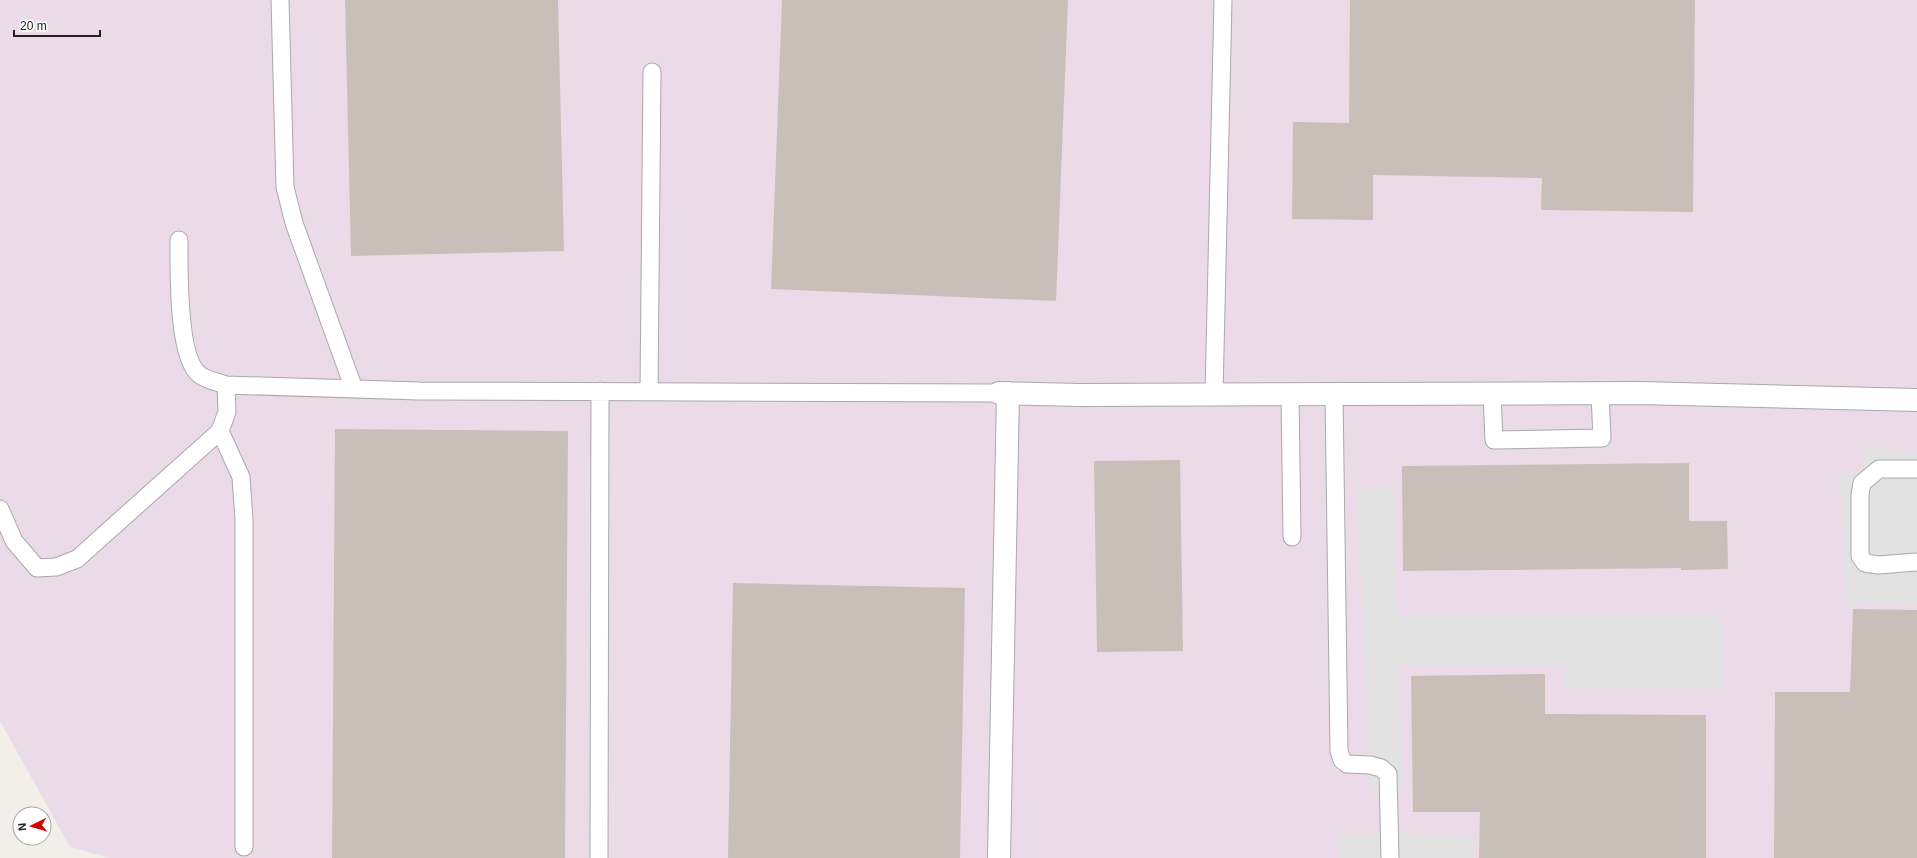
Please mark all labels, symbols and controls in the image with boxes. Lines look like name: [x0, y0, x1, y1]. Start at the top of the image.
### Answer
scale bar: [14, 12, 100, 38]
text: 20 m: [20, 19, 47, 33]
north arrow: [12, 806, 52, 846]
text: N: [16, 822, 28, 831]

